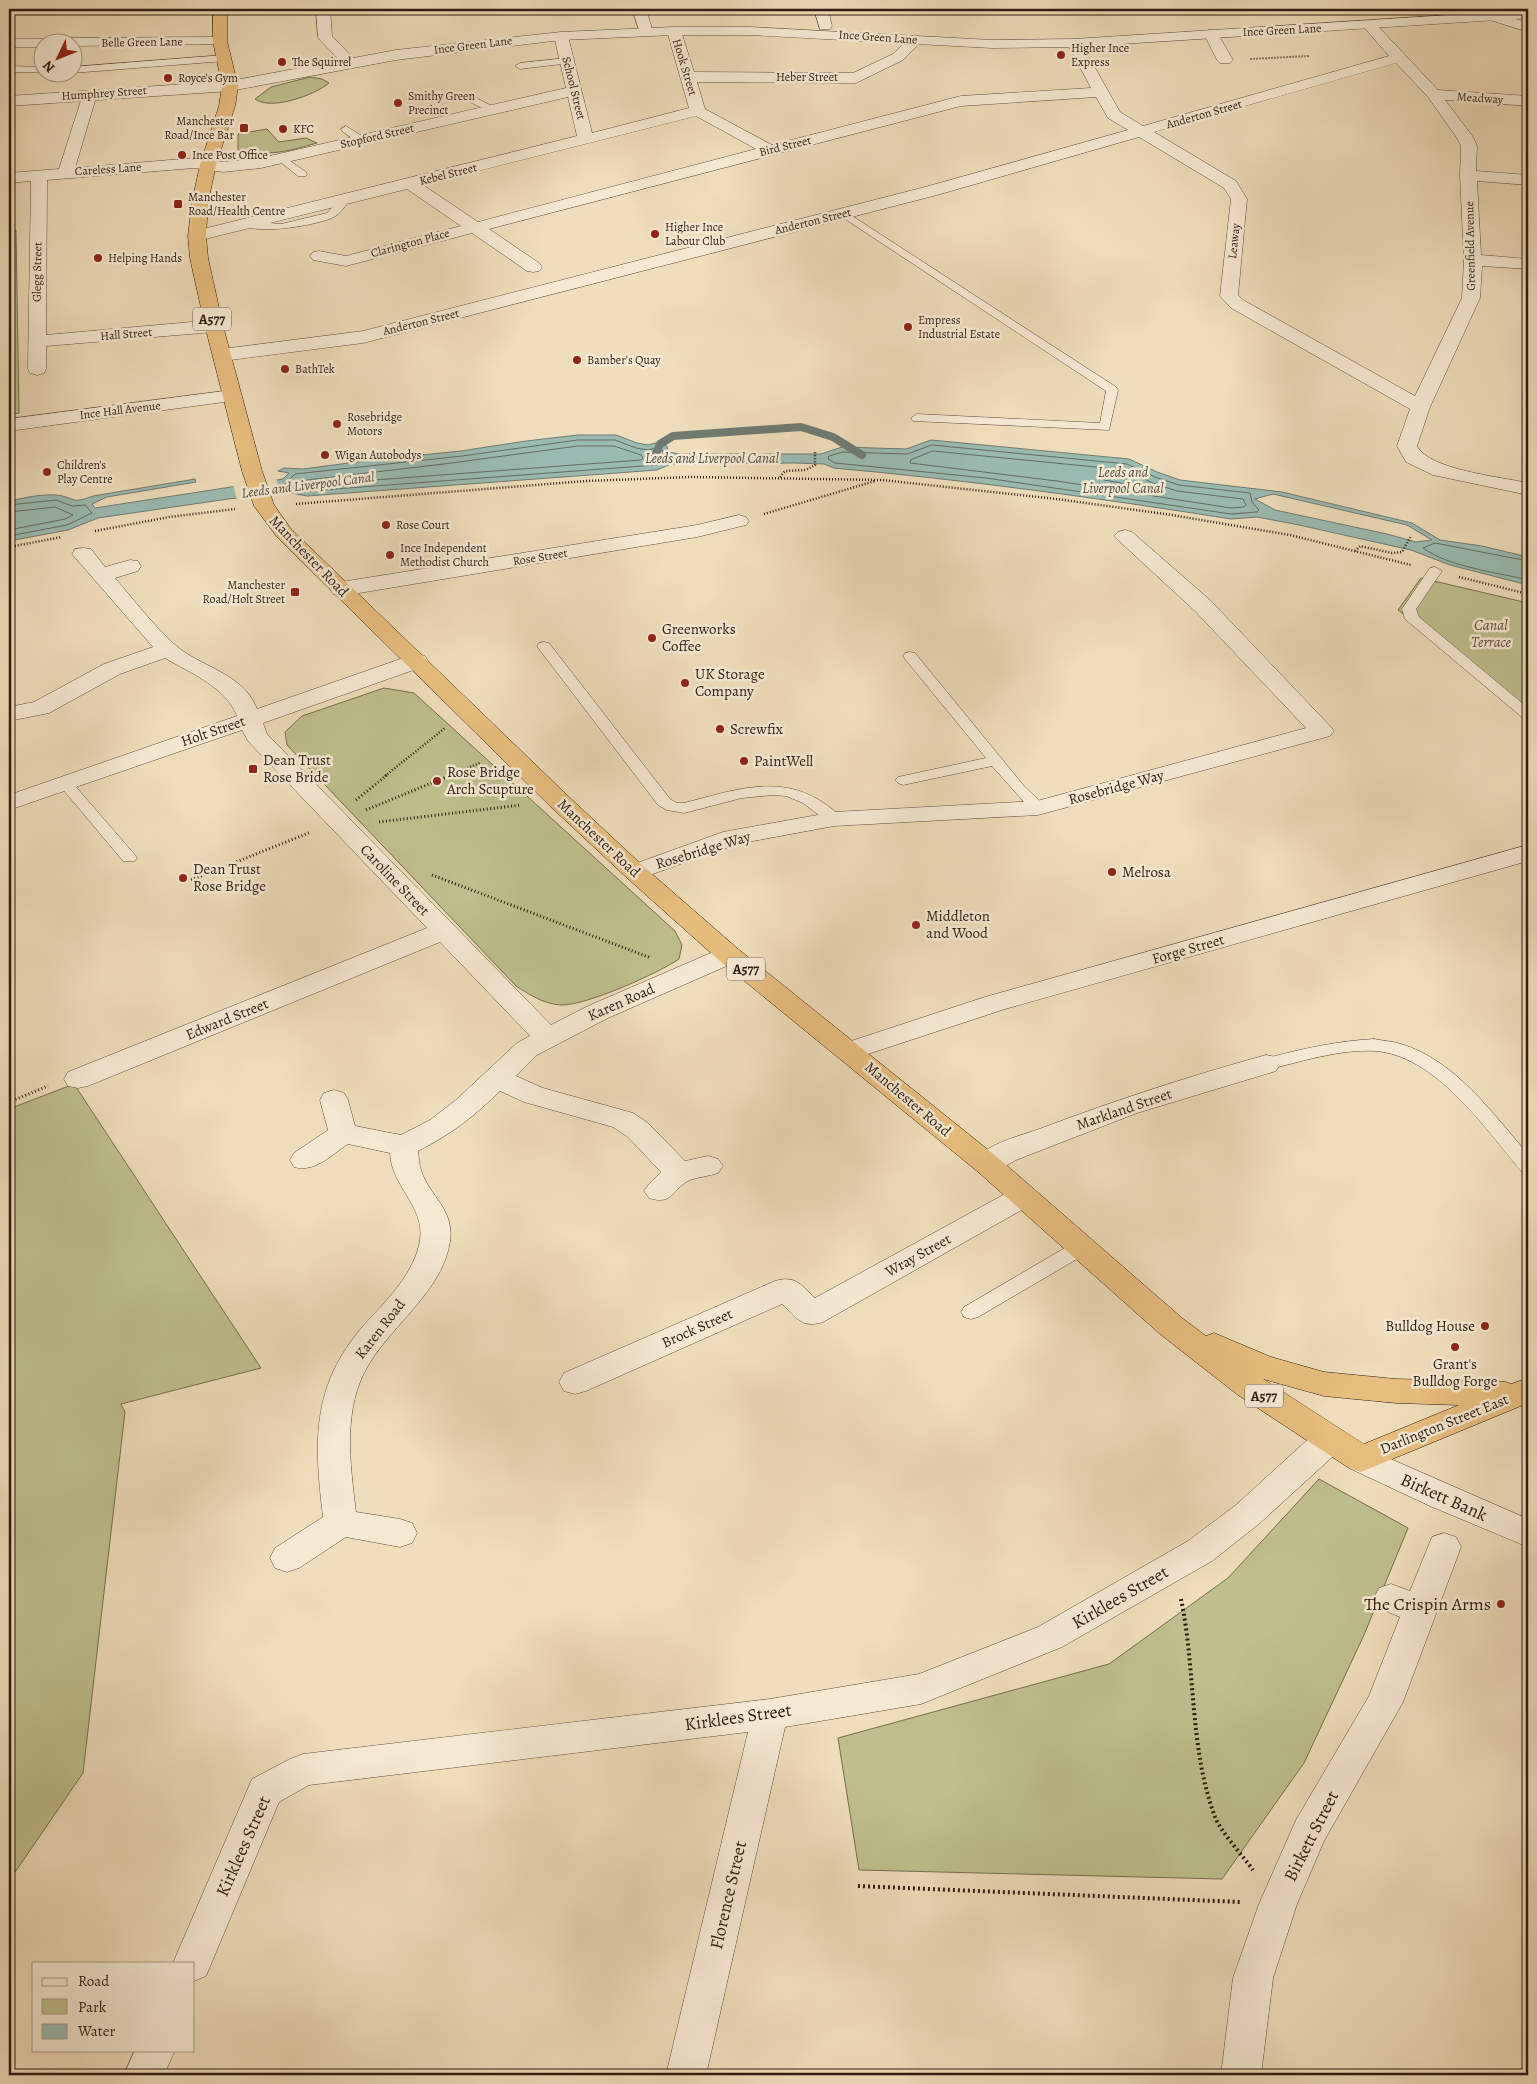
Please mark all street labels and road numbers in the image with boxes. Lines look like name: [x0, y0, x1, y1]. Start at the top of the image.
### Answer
street label: Ince Green Lane: [1242, 20, 1322, 40]
street label: Ince Green Lane: [838, 26, 918, 48]
street label: Ince Green Lane: [433, 32, 513, 58]
street label: Belle Green Lane: [101, 33, 183, 51]
street label: Hook Street: [669, 37, 701, 97]
street label: School Street: [558, 55, 590, 121]
street label: Heber Street: [776, 69, 838, 85]
street label: Humphrey Street: [61, 82, 147, 104]
street label: Meadway: [1456, 88, 1504, 108]
street label: Anderton Street: [1163, 96, 1244, 133]
street label: Stopford Street: [339, 120, 415, 152]
street label: Bird Street: [757, 132, 813, 160]
street label: Careless Lane: [74, 159, 142, 179]
street label: Kebel Street: [418, 159, 479, 189]
street label: Greenfield Avenue: [1461, 201, 1479, 291]
street label: Anderton Street: [772, 204, 853, 238]
street label: Leaway: [1224, 222, 1244, 260]
street label: Clarington Place: [369, 225, 451, 261]
street label: Glegg Street: [28, 242, 46, 302]
street label: Anderton Street: [380, 305, 461, 339]
road number: A577: [193, 308, 231, 330]
street label: Hall Street: [99, 324, 153, 344]
street label: Ince Hall Avenue: [78, 397, 162, 423]
street label: Manchester Road: [265, 511, 354, 602]
street label: Rose Street: [512, 545, 568, 569]
street label: Holt Street: [178, 711, 248, 751]
street label: Rosebridge Way: [1066, 765, 1166, 809]
street label: Manchester Road: [553, 794, 645, 882]
street label: Rosebridge Way: [653, 826, 753, 874]
street label: Caroline Street: [356, 840, 434, 920]
street label: Forge Street: [1150, 929, 1227, 969]
road number: A577: [727, 958, 765, 981]
street label: Karen Road: [585, 978, 658, 1026]
street label: Edward Street: [183, 993, 271, 1045]
street label: Manchester Road: [861, 1057, 956, 1141]
street label: Markland Street: [1074, 1083, 1174, 1135]
street label: Wray Street: [881, 1229, 954, 1282]
street label: Karen Road: [350, 1294, 410, 1363]
street label: Brock Street: [658, 1303, 736, 1352]
road number: A577: [1245, 1384, 1283, 1408]
street label: Darlington Street East: [1377, 1389, 1511, 1459]
street label: Birkett Bank: [1397, 1467, 1491, 1527]
street label: Kirklees Street: [1067, 1560, 1173, 1634]
street label: Kirklees Street: [683, 1698, 793, 1736]
street label: Birkett Street: [1278, 1786, 1344, 1886]
street label: Kirklees Street: [210, 1792, 276, 1900]
street label: Florence Street: [704, 1838, 752, 1952]

